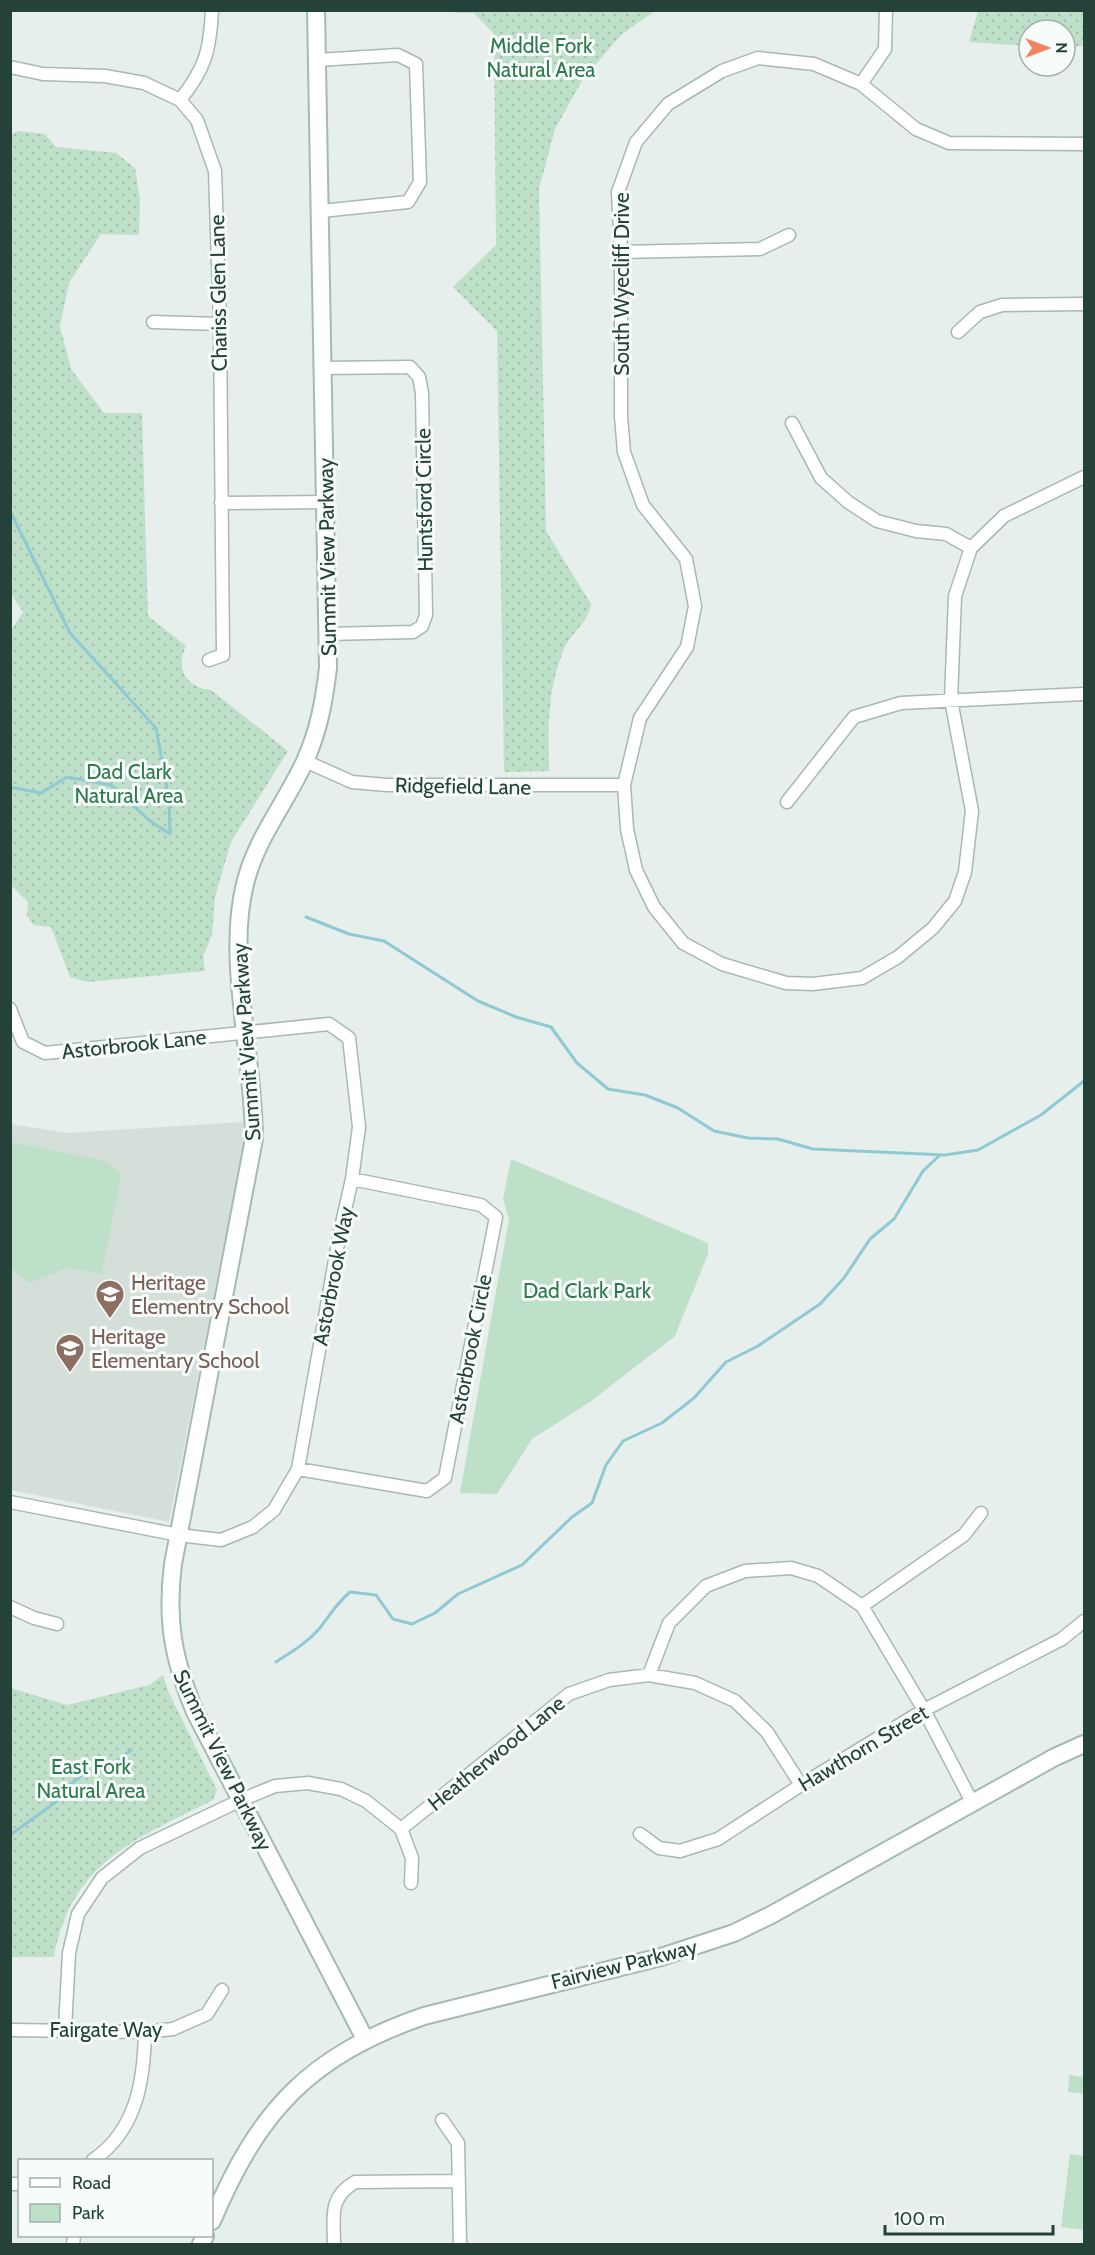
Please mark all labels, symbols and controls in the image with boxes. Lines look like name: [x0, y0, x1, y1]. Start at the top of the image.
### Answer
north arrow: [1017, 18, 1077, 78]
park label: Middle Fork Natural Area: [487, 33, 595, 82]
text: N: [1052, 42, 1071, 54]
street label: South Wyecliff Drive: [609, 192, 634, 376]
street label: Chariss Glen Lane: [204, 214, 232, 372]
street label: Huntsford Circle: [410, 428, 438, 572]
street label: Summit View Parkway: [313, 457, 341, 656]
park label: Dad Clark Natural Area: [75, 759, 183, 808]
street label: Ridgefield Lane: [395, 772, 532, 800]
street label: Summit View Parkway: [227, 942, 265, 1142]
street label: Astorbrook Lane: [61, 1024, 208, 1064]
street label: Astorbrook Way: [307, 1204, 359, 1348]
place label: Heritage Elementry School: [131, 1270, 289, 1319]
street label: Astorbrook Circle: [443, 1272, 497, 1426]
school or university icon: Heritage Elementry School: [94, 1278, 126, 1320]
park label: Dad Clark Park: [523, 1278, 652, 1303]
place label: Heritage Elementary School: [91, 1324, 259, 1373]
school or university icon: Heritage Elementary School: [54, 1332, 86, 1374]
street label: Summit View Parkway: [168, 1665, 278, 1855]
street label: Heatherwood Lane: [423, 1690, 570, 1816]
street label: Hawthorn Street: [794, 1699, 932, 1797]
park label: East Fork Natural Area: [37, 1754, 145, 1803]
street label: Fairview Parkway: [548, 1934, 700, 1994]
street label: Fairgate Way: [50, 2017, 163, 2042]
legend: [18, 2159, 213, 2237]
text: Road: [72, 2172, 111, 2194]
scale bar: [885, 2198, 1053, 2236]
text: Park: [72, 2202, 105, 2224]
text: 100 m: [894, 2208, 945, 2230]

